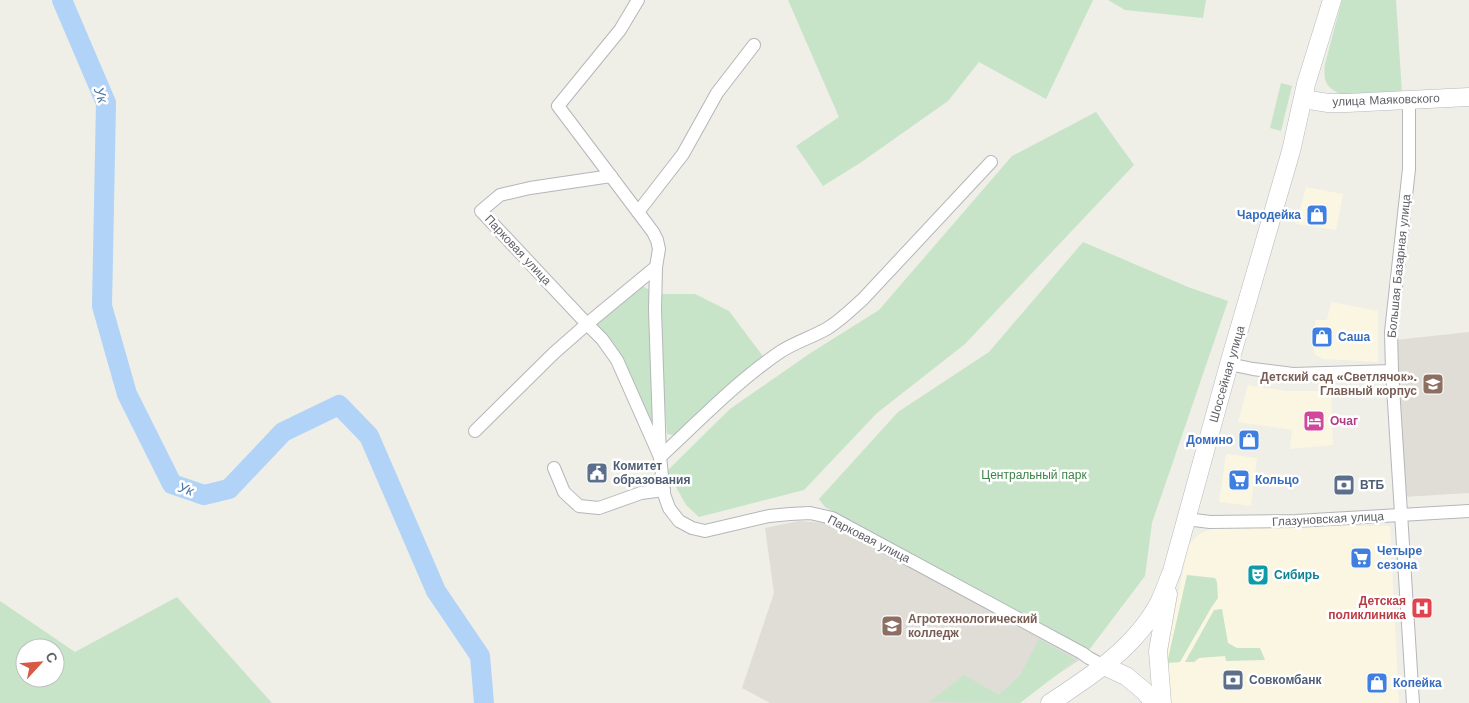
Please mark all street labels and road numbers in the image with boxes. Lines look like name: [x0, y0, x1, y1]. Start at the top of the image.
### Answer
street label: улица Маяковского: [1332, 91, 1440, 109]
street label: Большая Базарная улица: [1384, 193, 1414, 339]
street label: Парковая улица: [482, 212, 554, 288]
street label: Шоссейная улица: [1206, 324, 1248, 424]
street label: Глазуновская улица: [1272, 509, 1385, 529]
street label: Парковая улица: [825, 512, 913, 566]

